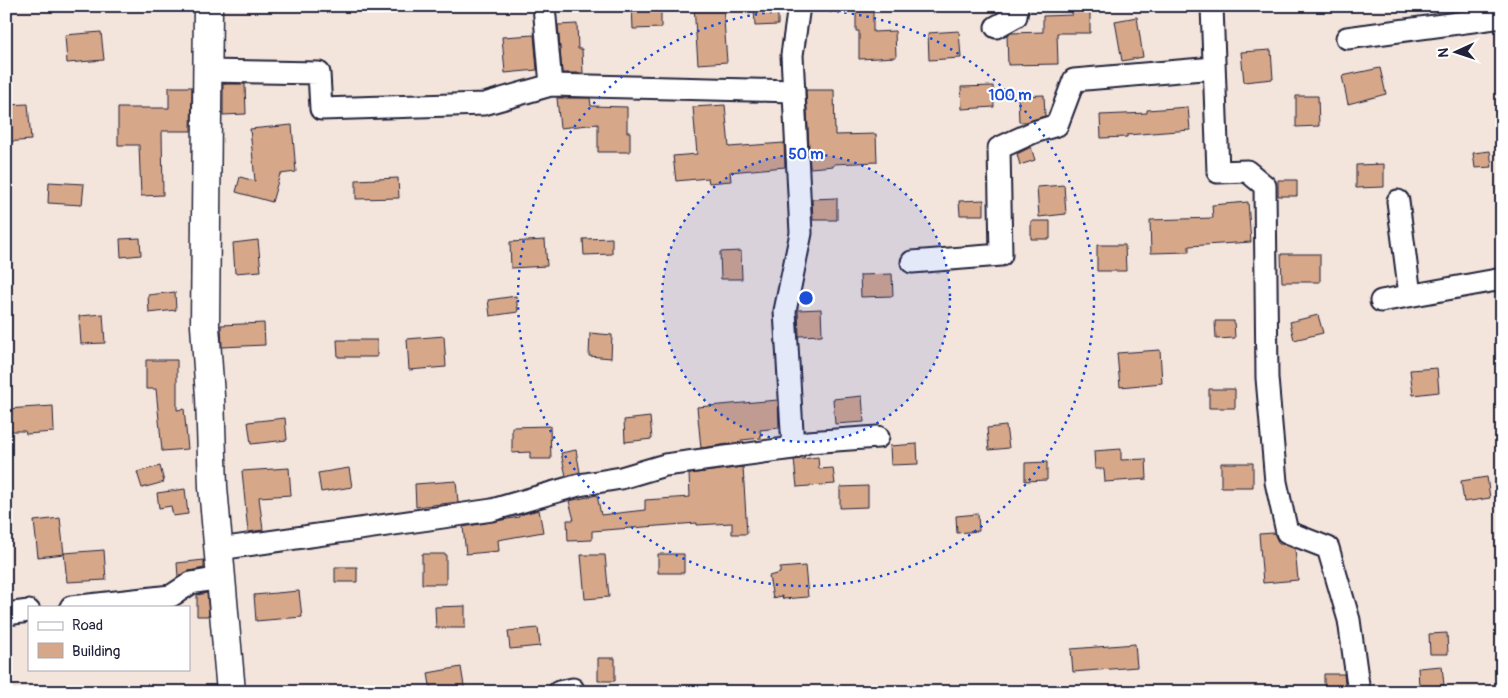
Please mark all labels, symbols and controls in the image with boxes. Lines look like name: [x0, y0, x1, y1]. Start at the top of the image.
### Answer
north arrow: [1430, 28, 1480, 78]
text: N: [1435, 47, 1452, 58]
text: 100 m: [989, 86, 1031, 105]
text: 50 m: [789, 145, 823, 164]
centre of rings: [797, 289, 815, 307]
legend: [28, 606, 190, 670]
text: Road: [72, 616, 103, 635]
text: Building: [72, 642, 120, 661]

